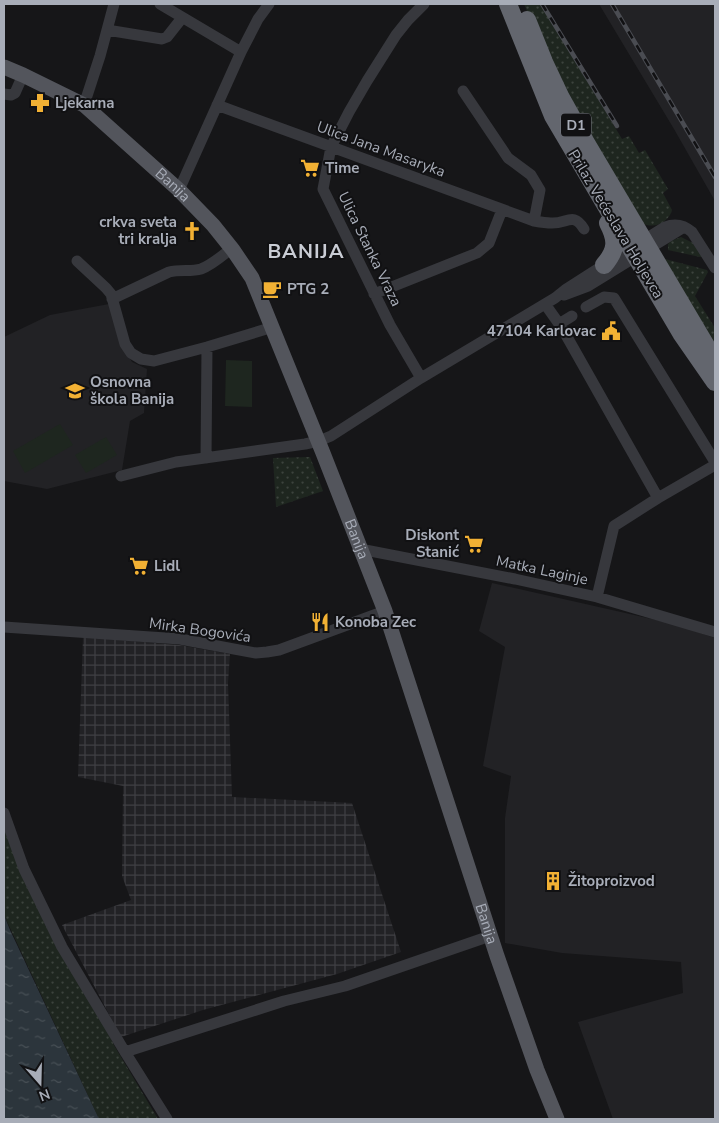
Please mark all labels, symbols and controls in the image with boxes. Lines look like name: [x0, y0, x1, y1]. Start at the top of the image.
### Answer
pharmacy icon: Ljekarna: [29, 92, 51, 114]
place label: Ljekarna: [55, 93, 114, 113]
road number: D1: [561, 114, 591, 136]
street label: Ulica Jana Masaryka: [314, 116, 448, 182]
street label: Prilaz Većeslava Holjevca: [564, 146, 668, 302]
supermarket icon: Time: [299, 157, 321, 179]
place label: Time: [325, 158, 359, 178]
street label: Banija: [151, 163, 195, 206]
street label: Ulica Stanka Vraza: [334, 188, 406, 310]
place label: crkva sveta tri kralja: [99, 212, 177, 249]
church icon: crkva sveta tri kralja: [181, 220, 203, 242]
district label: BANIJA: [267, 238, 345, 265]
cafe icon: PTG 2: [261, 278, 283, 300]
place label: PTG 2: [287, 279, 329, 299]
public building icon: 47104 Karlovac: [600, 320, 622, 342]
place label: 47104 Karlovac: [487, 321, 596, 341]
place label: Osnovna škola Banija: [90, 372, 174, 409]
school or university icon: Osnovna škola Banija: [64, 380, 86, 402]
street label: Banija: [340, 516, 374, 562]
place label: Diskont Stanić: [405, 525, 459, 562]
supermarket icon: Diskont Stanić: [463, 533, 485, 555]
street label: Matka Laginje: [494, 550, 590, 590]
supermarket icon: Lidl: [128, 555, 150, 577]
place label: Lidl: [154, 556, 180, 576]
restaurant icon: Konoba Zec: [309, 611, 331, 633]
place label: Konoba Zec: [335, 612, 416, 632]
street label: Mirka Bogovića: [148, 613, 252, 647]
building icon: Žitoproizvod: [542, 870, 564, 892]
place label: Žitoproizvod: [568, 871, 655, 891]
street label: Banija: [471, 901, 502, 947]
north arrow: [15, 1058, 65, 1108]
text: N: [36, 1084, 52, 1105]

